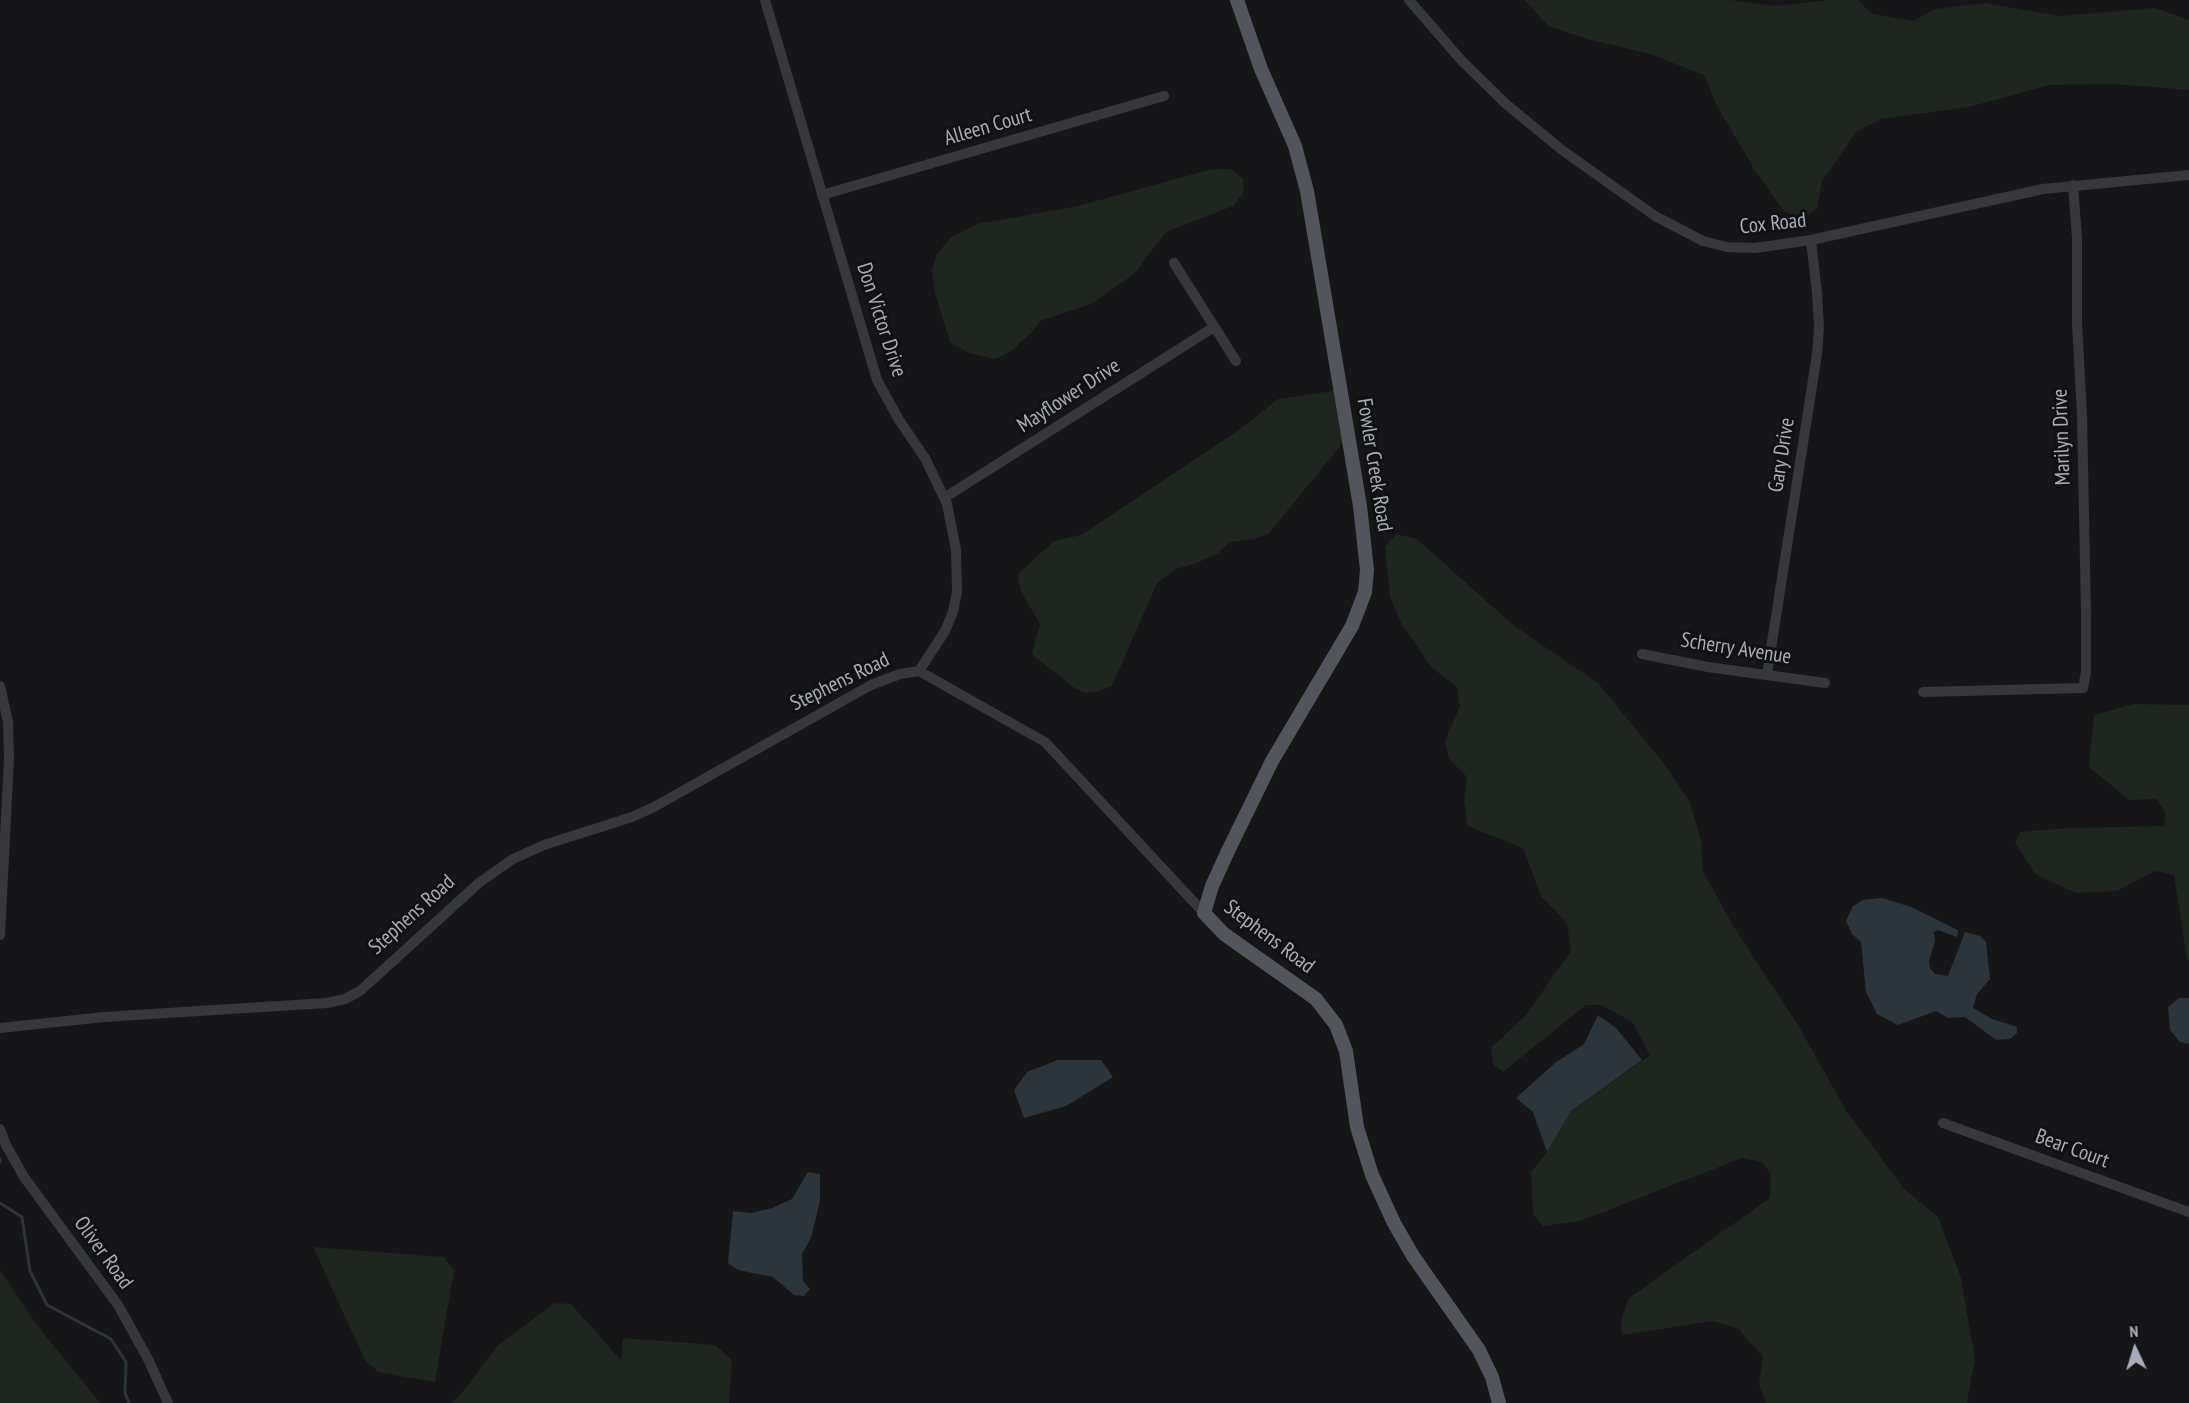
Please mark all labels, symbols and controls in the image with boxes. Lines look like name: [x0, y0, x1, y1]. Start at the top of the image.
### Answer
street label: Alleen Court: [941, 103, 1035, 151]
street label: Cox Road: [1739, 208, 1807, 240]
street label: Don Victor Drive: [851, 260, 911, 380]
street label: Mayflower Drive: [1013, 353, 1125, 439]
street label: Marilyn Drive: [2048, 388, 2076, 486]
street label: Fowler Creek Road: [1351, 397, 1397, 533]
street label: Gary Drive: [1764, 416, 1800, 494]
street label: Scherry Avenue: [1679, 628, 1793, 670]
street label: Stephens Road: [786, 647, 894, 717]
street label: Stephens Road: [364, 870, 460, 960]
street label: Stephens Road: [1219, 895, 1319, 979]
street label: Bear Court: [2032, 1124, 2112, 1174]
street label: Oliver Road: [68, 1212, 138, 1294]
north arrow: [2105, 1319, 2165, 1379]
text: N: [2129, 1321, 2139, 1341]

